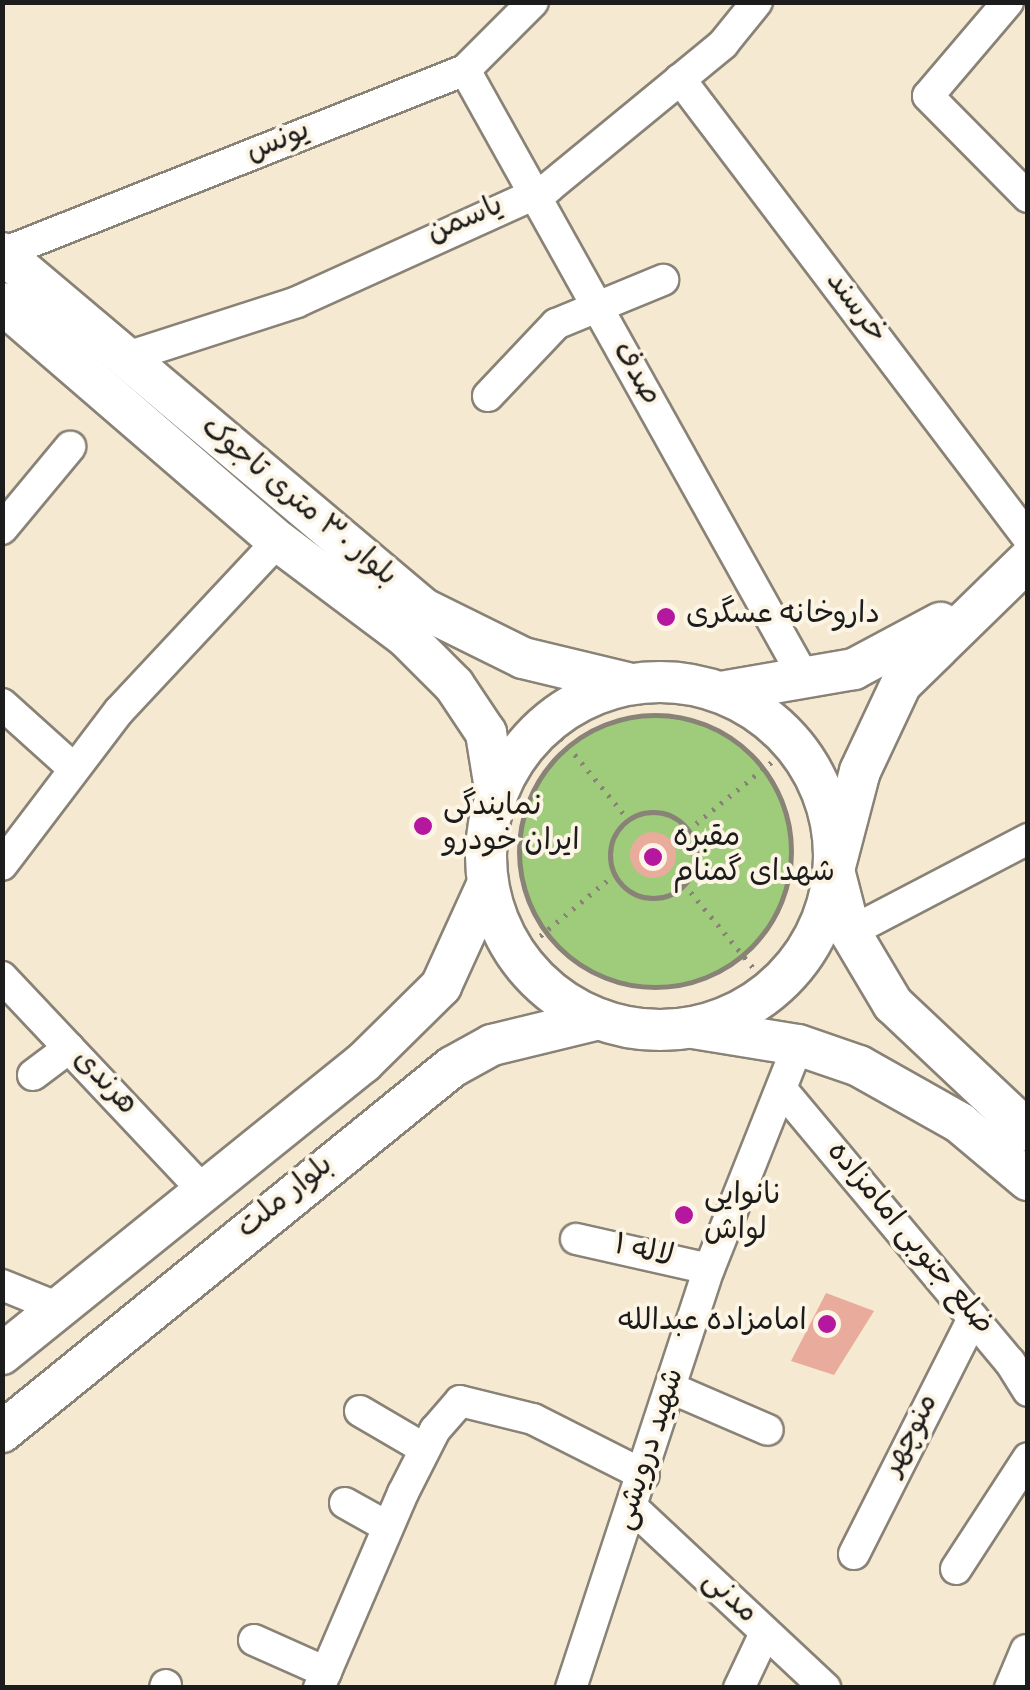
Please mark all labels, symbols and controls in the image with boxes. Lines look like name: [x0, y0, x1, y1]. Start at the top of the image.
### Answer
street label: یونس: [242, 115, 316, 173]
street label: یاسمن: [423, 190, 509, 254]
street label: خرسند: [815, 266, 893, 352]
street label: صدف: [602, 337, 666, 413]
street label: بلوار ۳۰ متری تاجوک: [192, 411, 402, 597]
place label: داروخانه عسگری: [686, 599, 880, 635]
marker: داروخانه عسگری: [655, 606, 677, 628]
place label: نمایندگی ایران خودرو: [443, 791, 580, 862]
marker: نمایندگی ایران خودرو: [412, 815, 434, 837]
place label: مقبره شهدای گمنام: [673, 822, 835, 892]
marker: مقبره شهدای گمنام: [642, 846, 664, 868]
street label: هرندی: [63, 1043, 143, 1125]
street label: ضلع جنوبی امامزاده: [817, 1136, 999, 1344]
street label: بلوار ملت: [232, 1149, 342, 1249]
place label: نانوایی لواش: [704, 1180, 782, 1250]
marker: نانوایی لواش: [673, 1204, 695, 1226]
street label: لاله ۱: [610, 1230, 676, 1278]
place label: امامزاده عبدالله: [618, 1306, 807, 1342]
marker: امامزاده عبدالله: [816, 1313, 838, 1335]
street label: شهید درویشی: [609, 1365, 695, 1535]
street label: منوچهر: [877, 1389, 949, 1483]
street label: مدنی: [693, 1565, 763, 1633]

